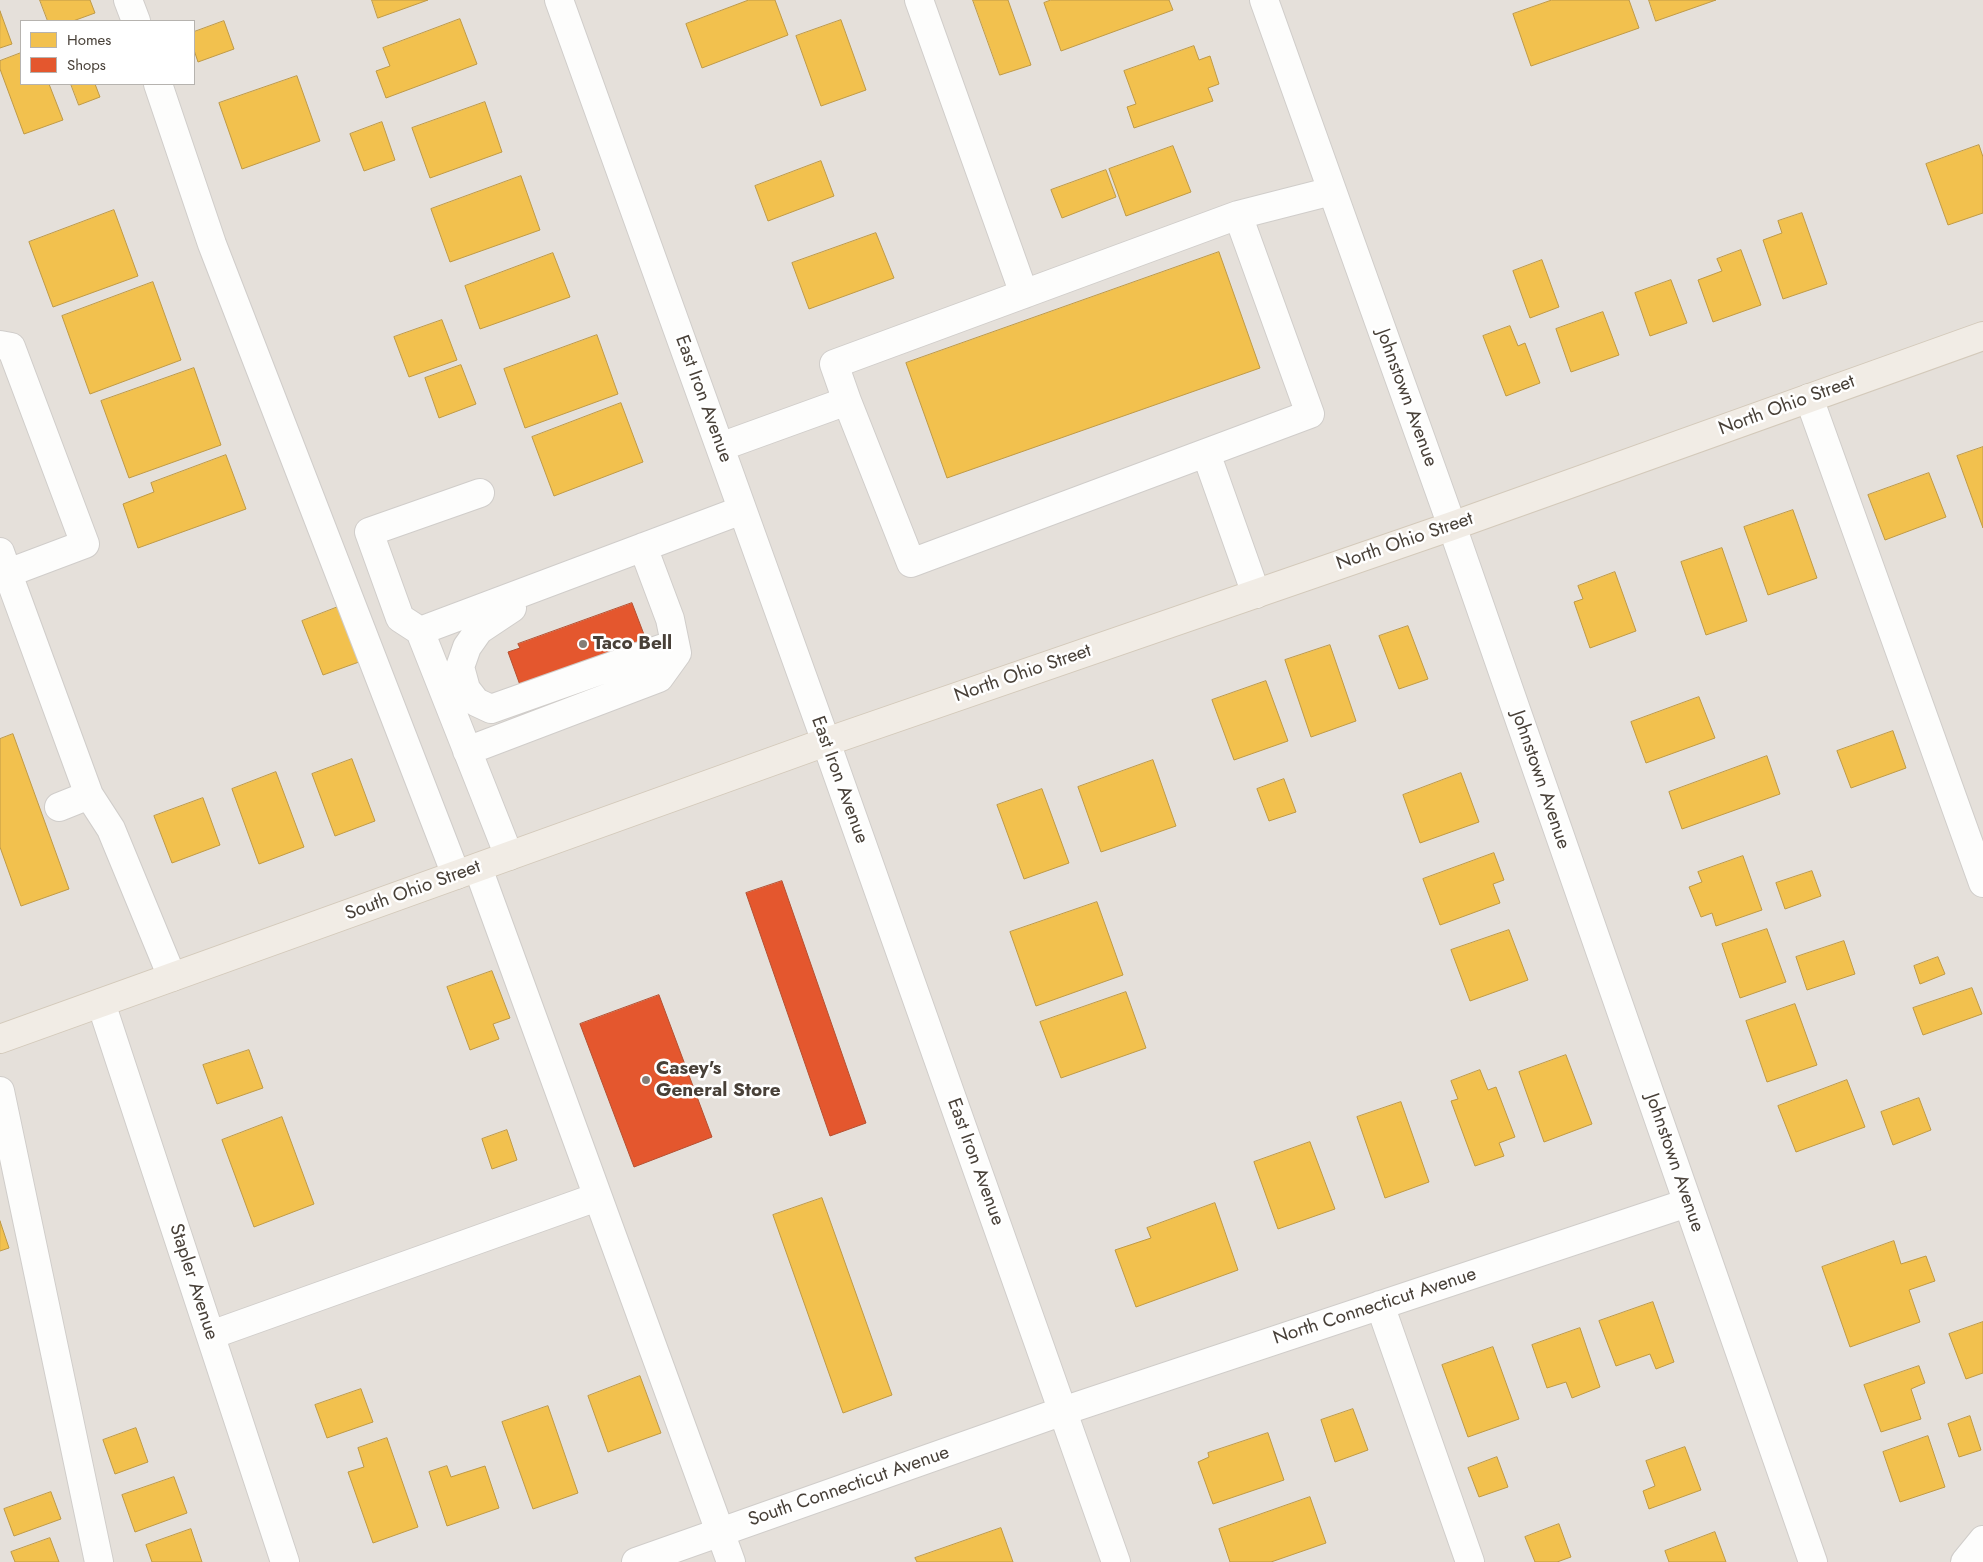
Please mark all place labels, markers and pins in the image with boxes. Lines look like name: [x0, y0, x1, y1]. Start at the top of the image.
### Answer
place label: Taco Bell: [593, 633, 672, 655]
marker: Taco Bell: [577, 638, 589, 650]
place label: Casey's General Store: [656, 1058, 781, 1102]
marker: Casey's General Store: [640, 1074, 652, 1086]

